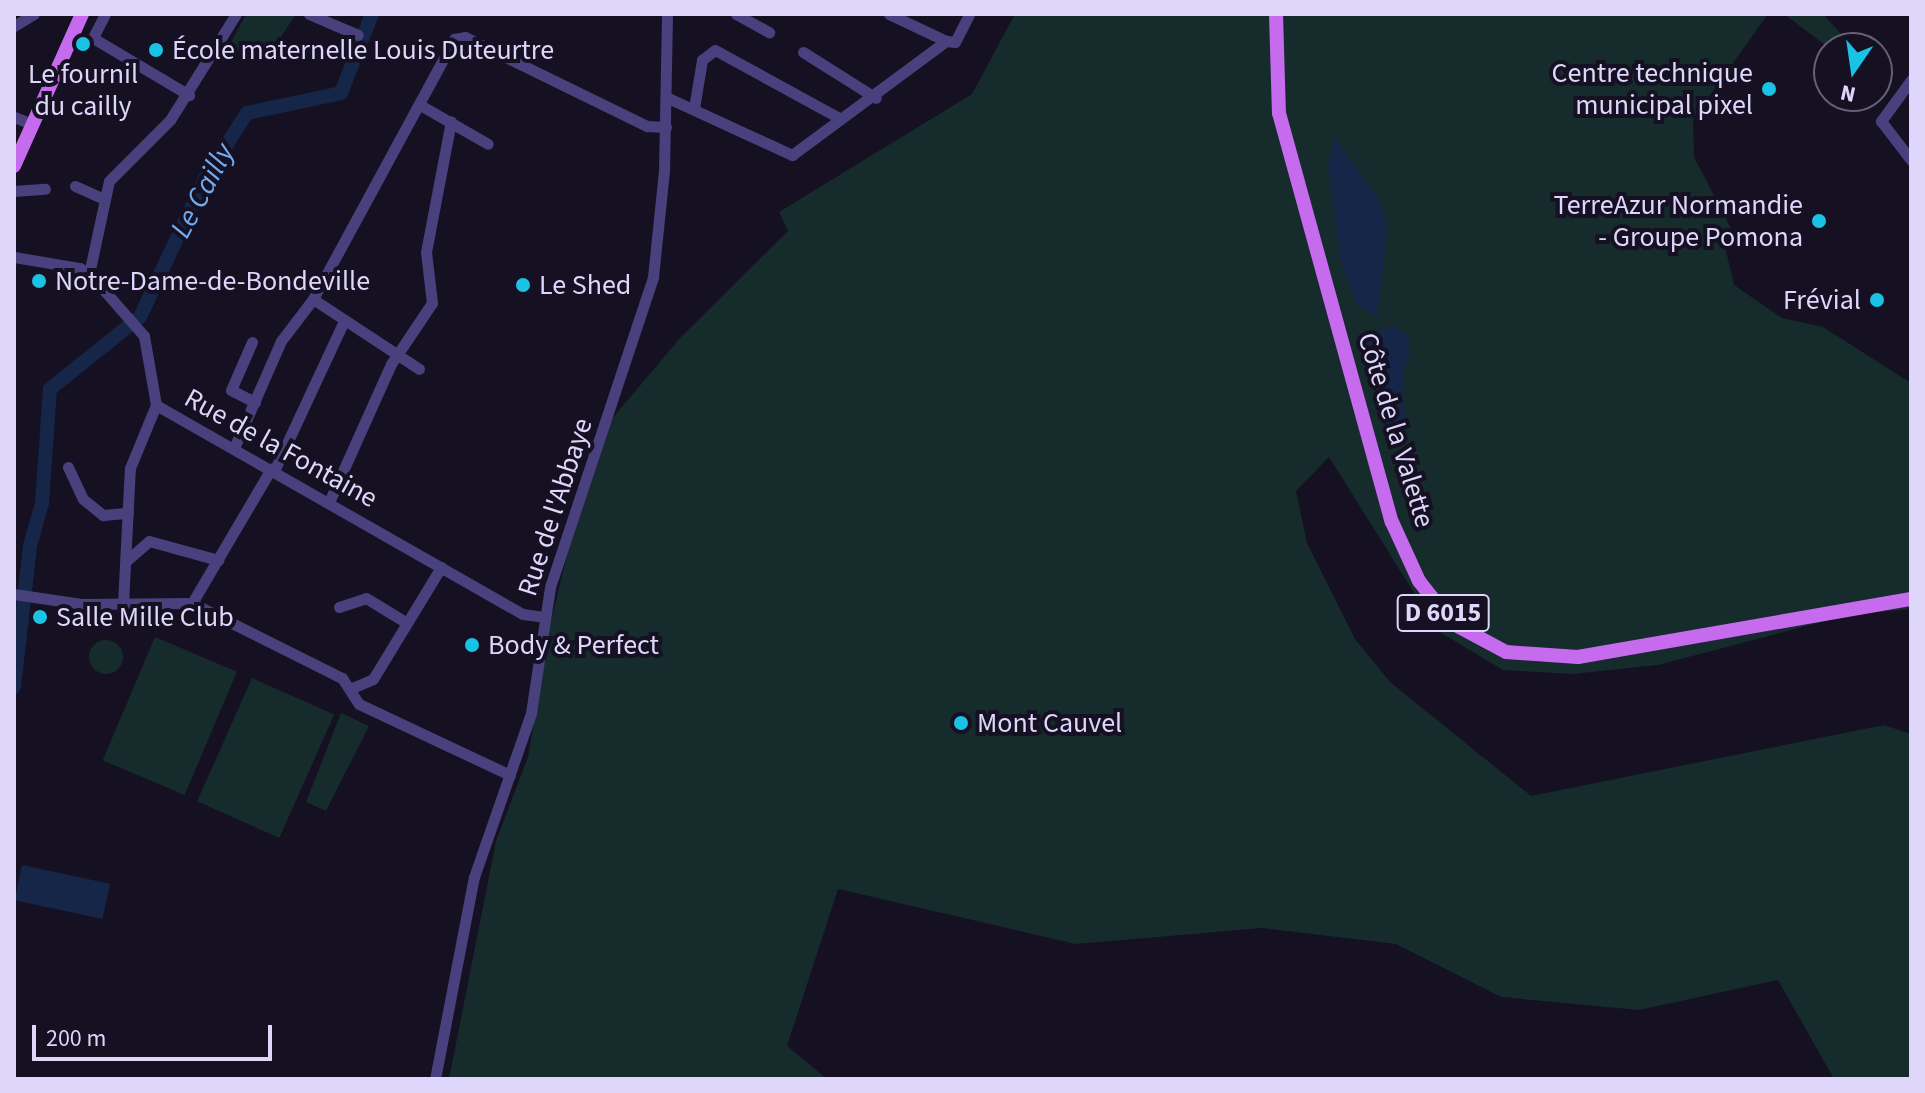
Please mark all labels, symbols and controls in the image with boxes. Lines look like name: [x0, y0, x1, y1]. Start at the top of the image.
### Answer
north arrow: [1813, 32, 1893, 112]
place label: École maternelle Louis Duteurtre: [172, 33, 554, 67]
marker: Le fournil du cailly: [74, 35, 92, 53]
marker: École maternelle Louis Duteurtre: [147, 41, 165, 59]
place label: Centre technique municipal pixel: [1552, 56, 1753, 122]
place label: Le fournil du cailly: [28, 57, 138, 123]
text: N: [1837, 76, 1859, 111]
marker: Centre technique municipal pixel: [1760, 80, 1778, 98]
water label: Le Cailly: [163, 138, 243, 244]
place label: TerreAzur Normandie - Groupe Pomona: [1554, 188, 1803, 254]
marker: TerreAzur Normandie - Groupe Pomona: [1810, 212, 1828, 230]
place label: Notre-Dame-de-Bondeville: [55, 264, 370, 298]
place label: Le Shed: [539, 268, 631, 302]
marker: Notre-Dame-de-Bondeville: [30, 272, 48, 290]
marker: Le Shed: [514, 276, 532, 294]
place label: Frévial: [1783, 283, 1861, 317]
marker: Frévial: [1868, 291, 1886, 309]
street label: Côte de la Valette: [1350, 329, 1442, 531]
street label: Rue de la Fontaine: [179, 381, 383, 515]
street label: Rue de l'Abbaye: [510, 414, 600, 600]
road number: D 6015: [1395, 591, 1491, 635]
place label: Salle Mille Club: [56, 600, 234, 634]
marker: Salle Mille Club: [31, 608, 49, 626]
place label: Body & Perfect: [488, 628, 659, 662]
marker: Body & Perfect: [463, 636, 481, 654]
place label: Mont Cauvel: [977, 706, 1122, 740]
marker: Mont Cauvel: [952, 714, 970, 732]
scale bar: [36, 1009, 276, 1059]
text: 200 m: [46, 1021, 106, 1056]

